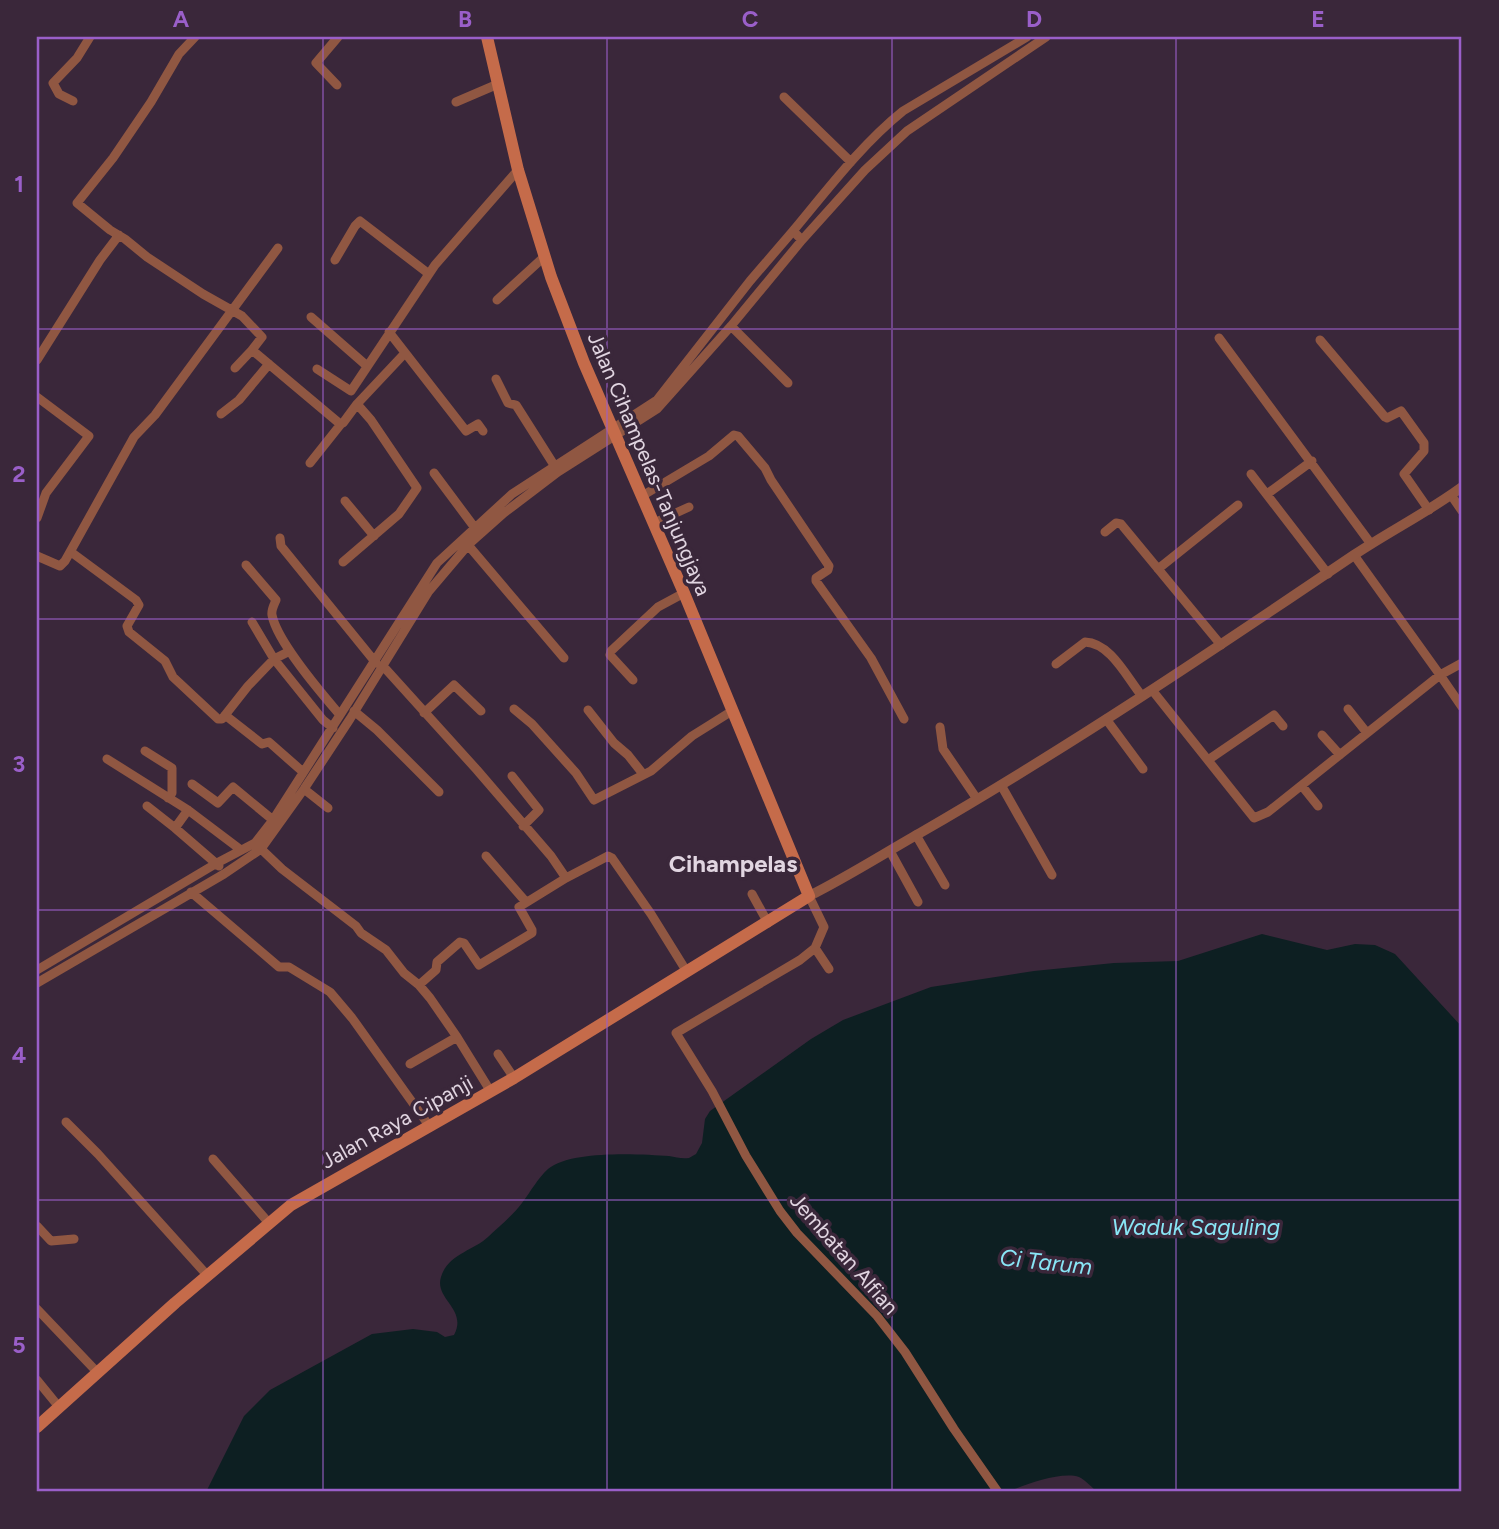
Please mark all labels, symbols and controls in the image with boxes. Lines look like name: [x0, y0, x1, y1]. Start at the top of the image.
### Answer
text: A: [173, 5, 190, 33]
text: B: [458, 5, 472, 33]
text: C: [742, 5, 759, 33]
text: D: [1026, 5, 1042, 33]
text: E: [1311, 5, 1325, 33]
text: 1: [14, 170, 24, 198]
street label: Jalan Cihampelas-Tanjungjaya: [583, 328, 716, 599]
text: 2: [12, 460, 26, 488]
text: 3: [13, 750, 25, 778]
district label: Cihampelas: [669, 849, 797, 878]
text: 4: [12, 1041, 26, 1069]
street label: Jalan Raya Cipanji: [317, 1070, 477, 1174]
street label: Jembatan Alfian: [785, 1188, 904, 1319]
water label: Waduk Saguling: [1112, 1213, 1280, 1241]
water label: Ci Tarum: [998, 1243, 1094, 1281]
text: 5: [12, 1331, 26, 1359]

